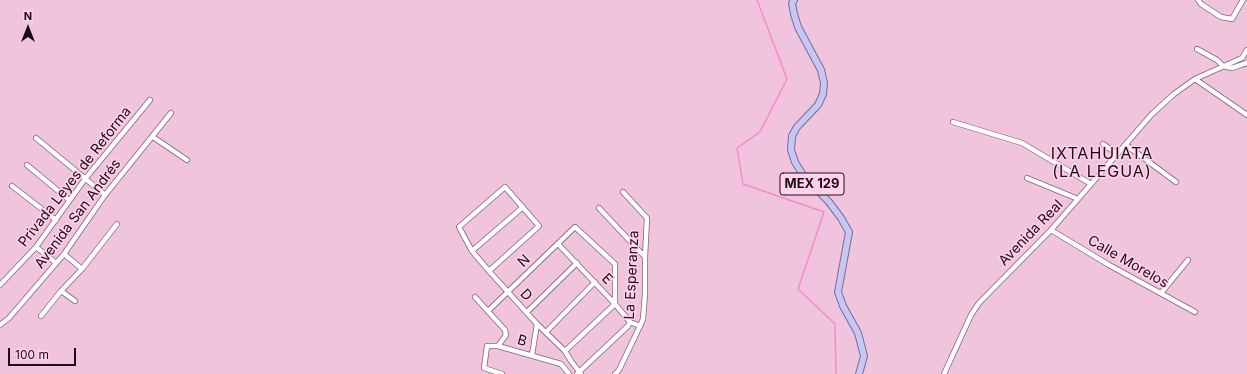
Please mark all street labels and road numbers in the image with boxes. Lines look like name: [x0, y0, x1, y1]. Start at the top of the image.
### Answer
street label: Privada Leyes de Reforma: [15, 104, 135, 250]
street label: Avenida San Andrés: [31, 156, 125, 272]
road number: MEX 129: [780, 173, 844, 195]
street label: Avenida Real: [995, 197, 1067, 269]
street label: La Esperanza: [621, 230, 643, 320]
street label: Calle Morelos: [1085, 232, 1171, 292]
street label: N: [514, 251, 534, 271]
street label: E: [598, 270, 616, 288]
street label: D: [516, 286, 536, 304]
street label: B: [515, 332, 529, 350]

